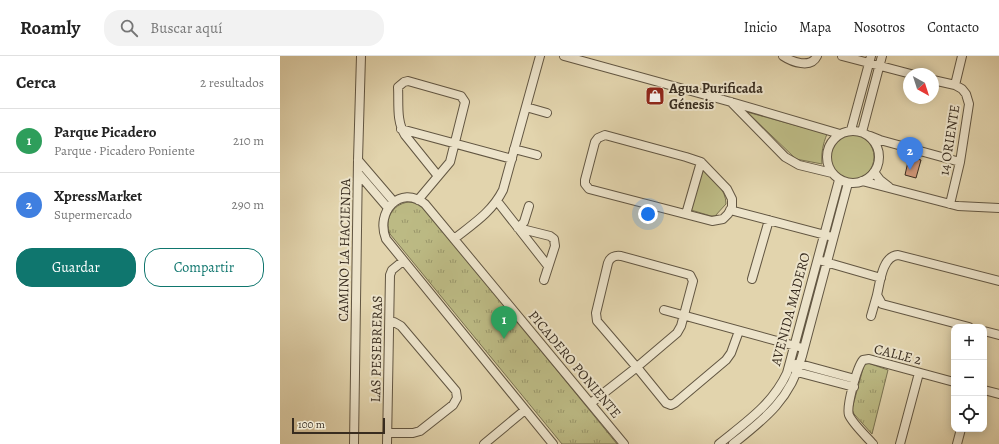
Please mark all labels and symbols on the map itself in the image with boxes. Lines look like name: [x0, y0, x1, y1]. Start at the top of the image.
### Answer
north arrow: [903, 68, 939, 104]
place label: Agua Purificada Génesis: [668, 79, 763, 114]
shop icon: Agua Purificada Génesis: [644, 85, 666, 107]
street label: 14 ORIENTE: [935, 103, 964, 177]
pin: 2: [897, 137, 923, 170]
street label: CAMINO LA HACIENDA: [334, 177, 355, 322]
your location: [638, 204, 658, 224]
street label: AVENIDA MADERO: [766, 250, 815, 369]
street label: LAS PESEBRERAS: [366, 295, 387, 403]
pin: 1: [491, 306, 517, 339]
street label: PICADERO PONIENTE: [524, 306, 625, 422]
street label: CALLE 2: [872, 339, 924, 370]
scale bar: [292, 416, 385, 435]

